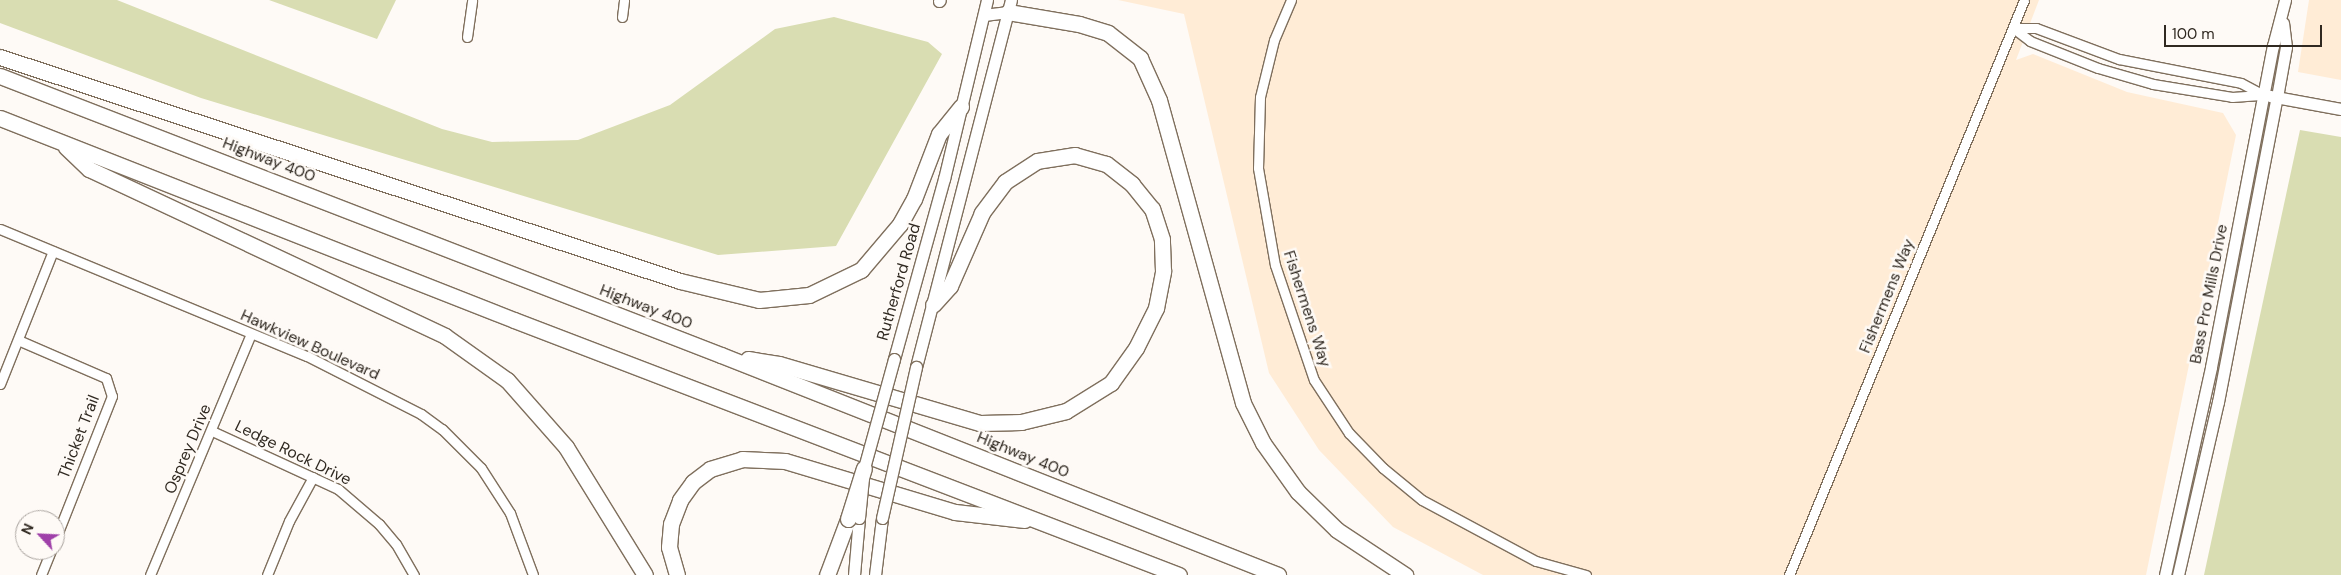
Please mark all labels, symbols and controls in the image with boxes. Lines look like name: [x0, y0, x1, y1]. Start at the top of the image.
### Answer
scale bar: [2166, 15, 2324, 47]
text: 100 m: [2172, 24, 2215, 44]
street label: Highway 400: [220, 133, 318, 187]
street label: Rutherford Road: [873, 221, 925, 343]
street label: Bass Pro Mills Drive: [2186, 223, 2232, 365]
street label: Fishermens Way: [1855, 236, 1919, 356]
street label: Fishermens Way: [1279, 248, 1335, 370]
street label: Highway 400: [597, 280, 695, 334]
street label: Hawkview Boulevard: [237, 306, 383, 384]
street label: Thicket Trail: [54, 392, 104, 482]
street label: Osprey Drive: [160, 401, 216, 497]
street label: Ledge Rock Drive: [232, 417, 354, 489]
street label: Highway 400: [974, 428, 1072, 482]
north arrow: [15, 510, 65, 560]
text: N: [17, 521, 38, 538]

